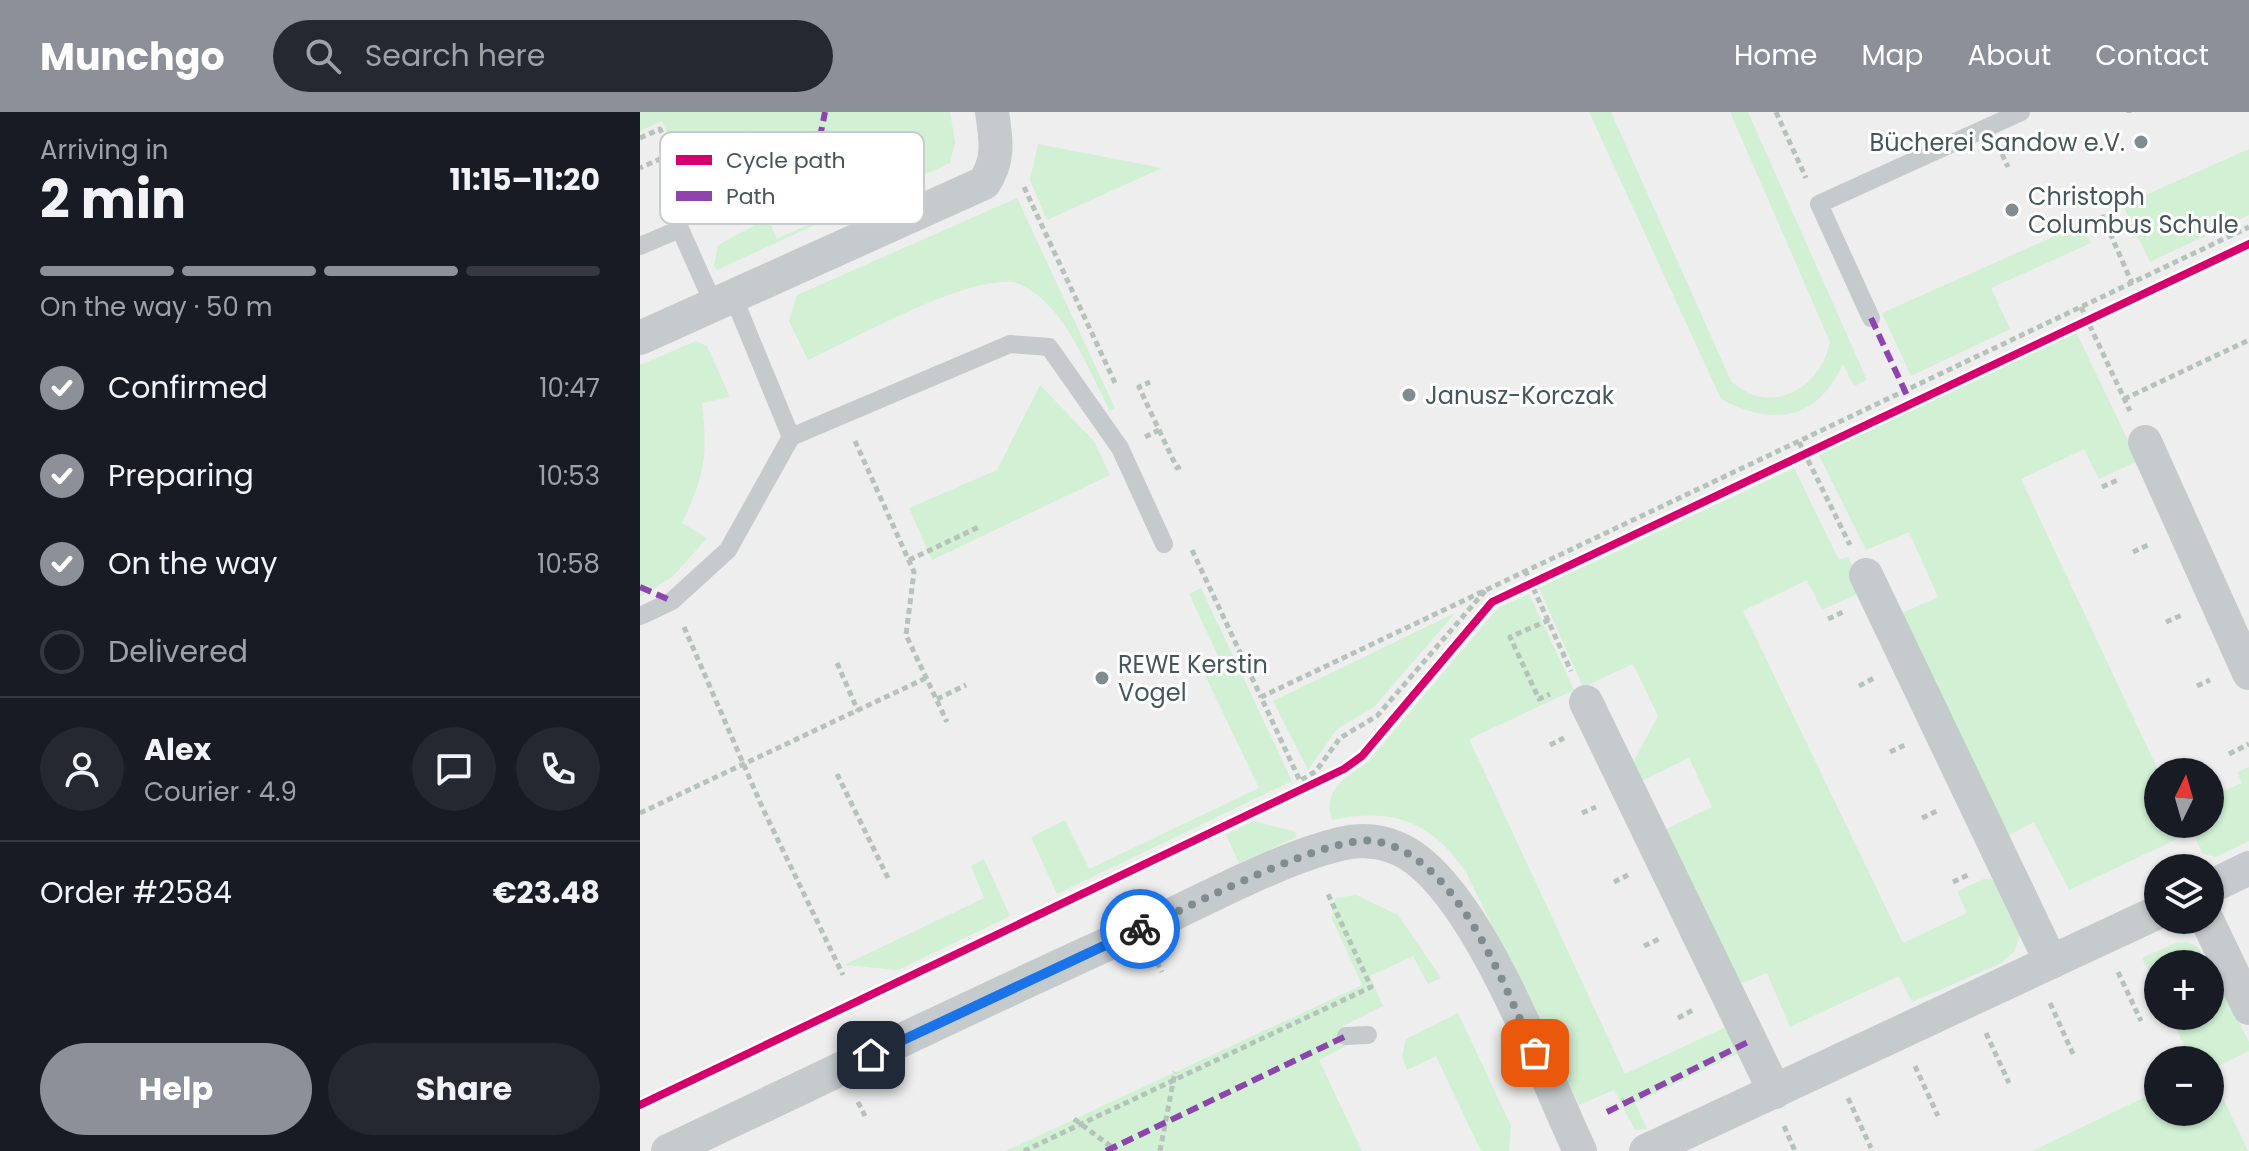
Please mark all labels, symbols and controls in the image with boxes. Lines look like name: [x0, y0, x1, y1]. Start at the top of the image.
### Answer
search box: [273, 20, 833, 92]
text: Munchgo: [40, 30, 225, 83]
icon: search: [301, 34, 345, 78]
text: Search here: [365, 34, 545, 77]
text: Home: [1734, 36, 1817, 75]
text: Map: [1861, 36, 1923, 75]
text: About: [1967, 36, 2051, 75]
text: Contact: [2095, 36, 2209, 75]
place label: Bücherei Sandow e.V.: [1869, 126, 2125, 159]
text: Arriving in: [40, 132, 169, 168]
legend: [660, 132, 924, 224]
marker: Bücherei Sandow e.V.: [2132, 133, 2150, 151]
text: Cycle path: [726, 145, 845, 176]
text: 11:15–11:20: [450, 158, 600, 201]
text: 2 min: [40, 163, 186, 236]
place label: Christoph Columbus Schule: [2028, 180, 2239, 241]
text: Path: [726, 181, 776, 212]
marker: Christoph Columbus Schule: [2003, 201, 2021, 219]
text: On the way · 50 m: [40, 289, 273, 325]
icon: check: [40, 366, 84, 410]
text: Confirmed: [108, 366, 268, 409]
text: 10:47: [539, 370, 600, 406]
place label: Janusz-Korczak: [1425, 379, 1615, 412]
marker: Janusz-Korczak: [1400, 386, 1418, 404]
icon: check: [40, 454, 84, 498]
text: Preparing: [108, 454, 254, 497]
text: 10:53: [538, 458, 600, 494]
icon: check: [40, 542, 84, 586]
text: On the way: [108, 542, 277, 585]
text: 10:58: [537, 546, 600, 582]
text: Delivered: [108, 630, 248, 673]
place label: REWE Kerstin Vogel: [1118, 648, 1268, 709]
marker: REWE Kerstin Vogel: [1093, 669, 1111, 687]
button: person: [40, 727, 124, 811]
button: chat: [412, 727, 496, 811]
button: phone: [516, 727, 600, 811]
text: Alex: [144, 728, 211, 771]
north arrow: [2144, 758, 2224, 838]
map controls: [2144, 758, 2224, 1126]
text: Courier · 4.9: [144, 774, 297, 810]
button: layers: [2144, 854, 2224, 934]
text: Order #2584: [40, 871, 232, 914]
text: €23.48: [493, 871, 600, 914]
courier: [1100, 889, 1180, 969]
icon: bike: [1118, 907, 1162, 951]
button: +: [2144, 950, 2224, 1030]
pin: [1501, 1019, 1569, 1087]
pin: [837, 1021, 905, 1089]
icon: bag: [1513, 1031, 1557, 1075]
icon: home: [849, 1033, 893, 1077]
button: Help: [40, 1043, 312, 1135]
button: Share: [328, 1043, 600, 1135]
button: −: [2144, 1046, 2224, 1126]

